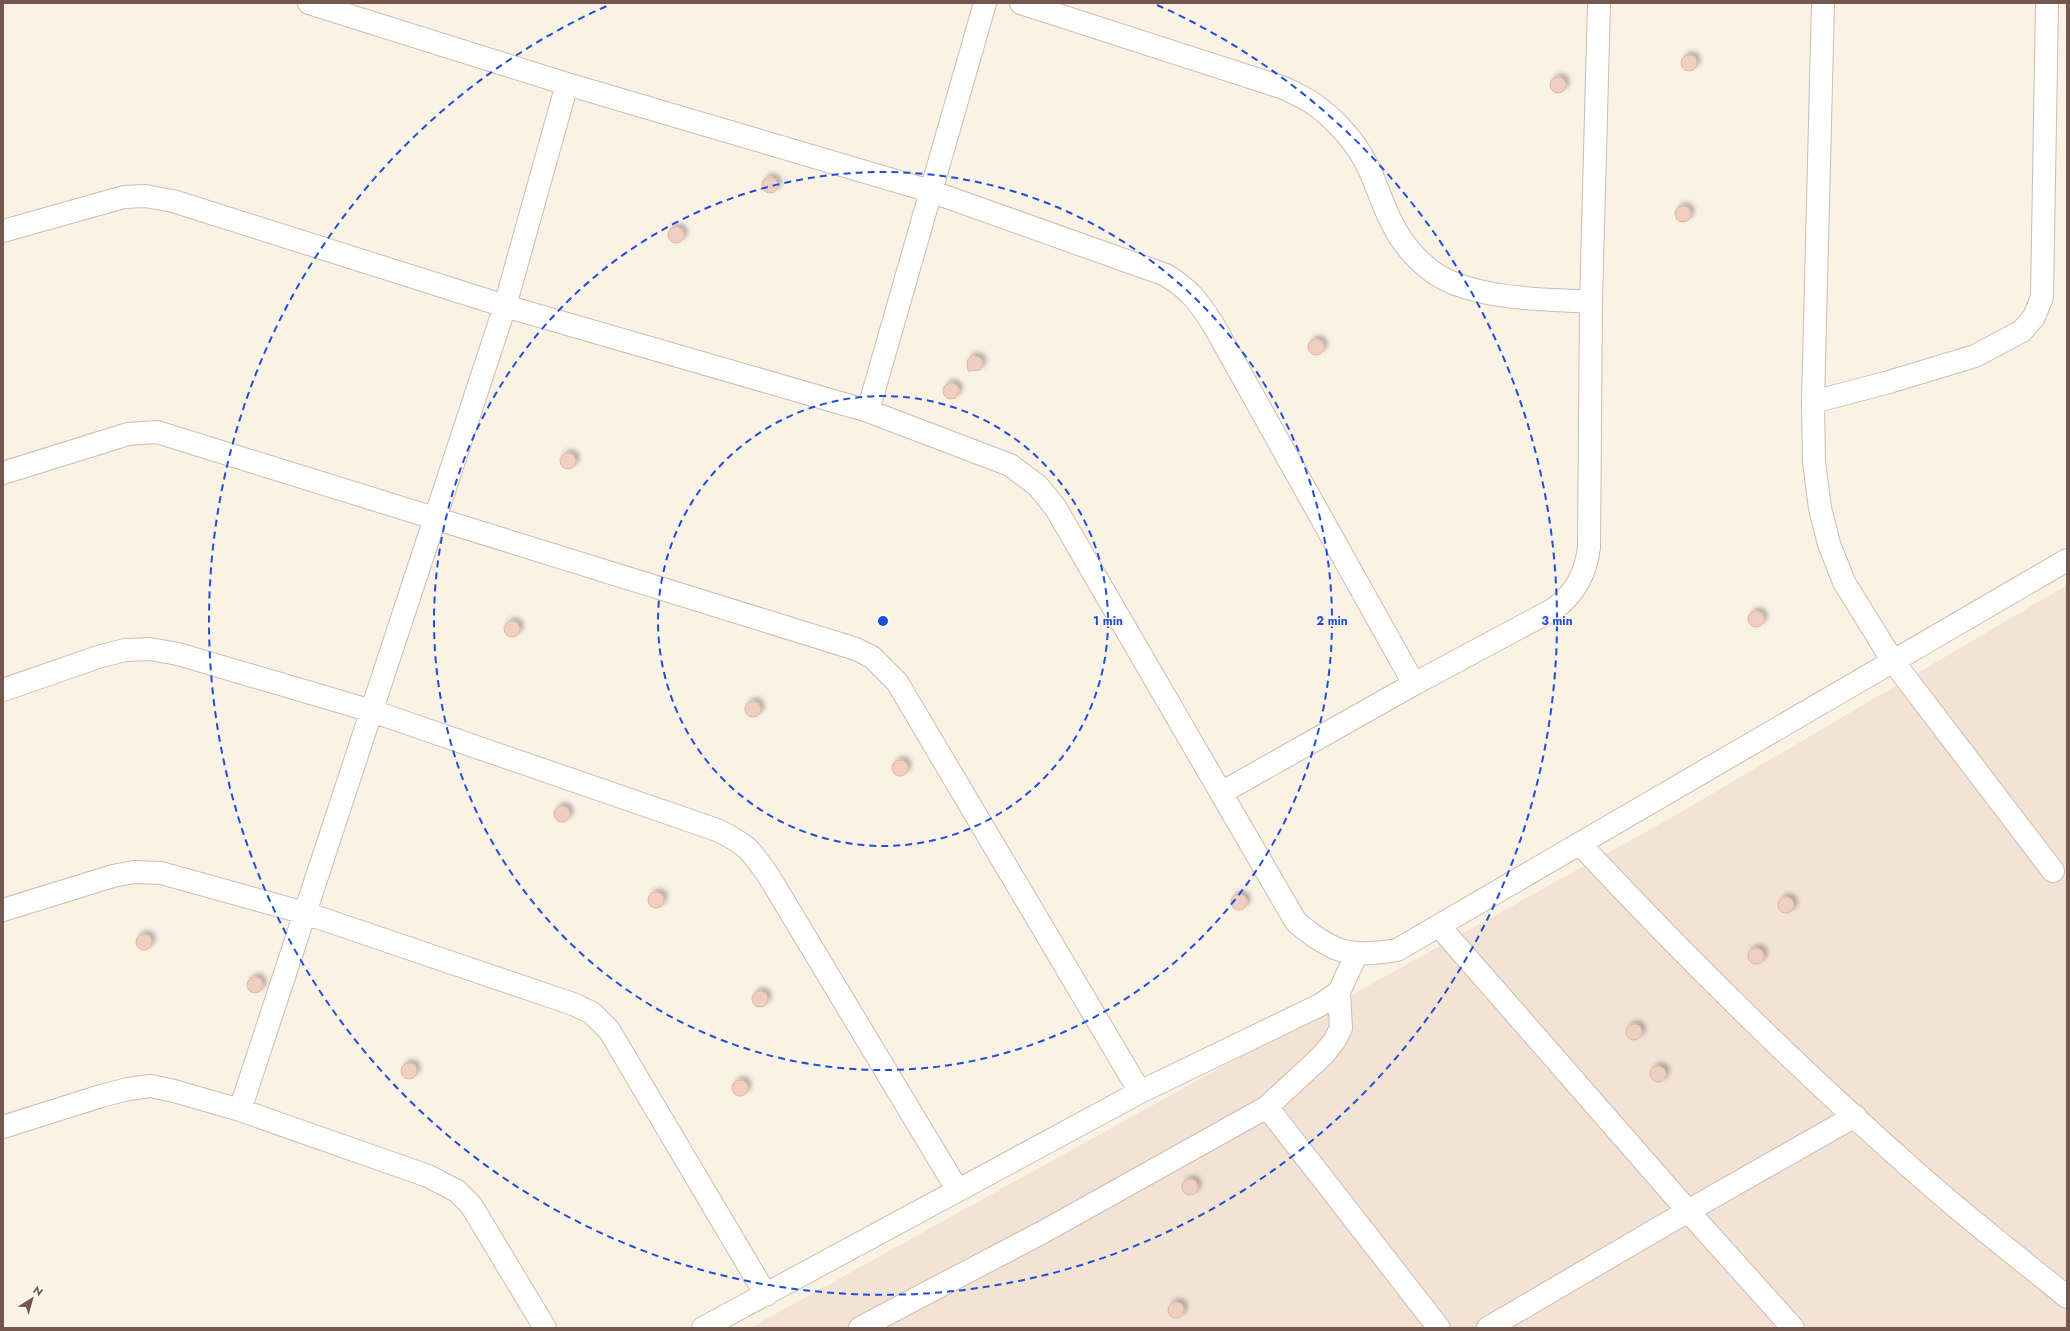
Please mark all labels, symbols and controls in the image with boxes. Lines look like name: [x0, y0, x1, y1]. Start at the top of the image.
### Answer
text: 1 min: [1093, 612, 1123, 630]
text: 2 min: [1316, 612, 1348, 630]
text: 3 min: [1541, 612, 1573, 630]
centre of rings: [876, 614, 890, 628]
north arrow: [12, 1279, 52, 1319]
text: N: [30, 1282, 46, 1300]

